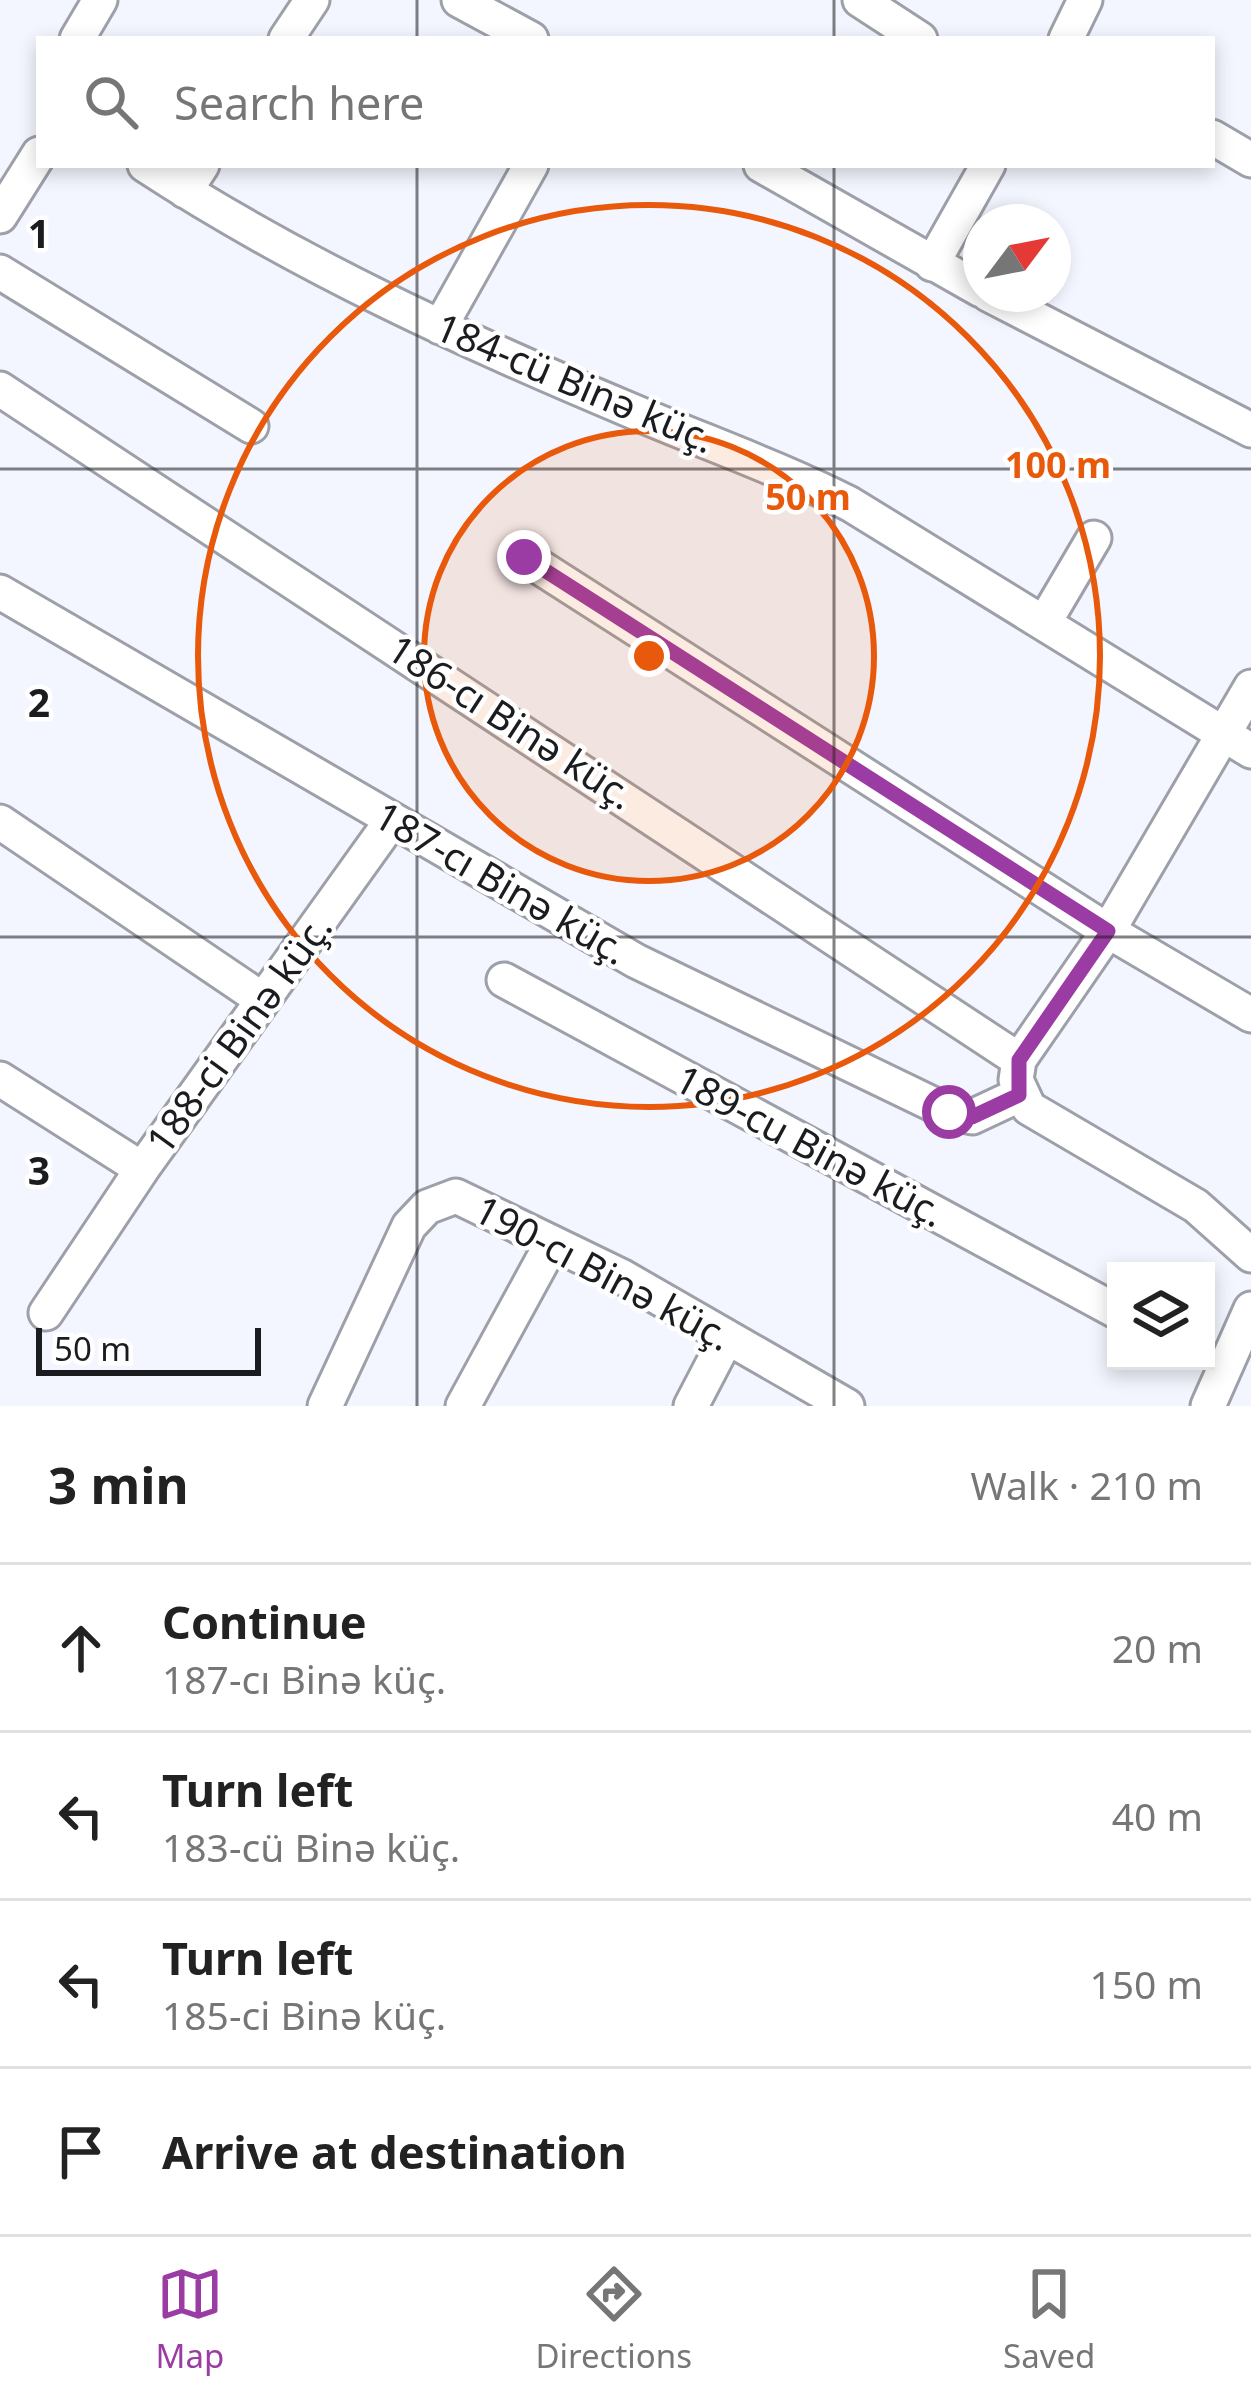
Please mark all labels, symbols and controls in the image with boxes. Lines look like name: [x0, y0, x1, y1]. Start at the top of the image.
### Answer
search box: [36, 36, 1215, 168]
icon: search: [78, 69, 144, 135]
text: Search here: [174, 72, 424, 133]
north arrow: [963, 204, 1071, 312]
text: 1: [28, 206, 50, 259]
street label: 184-cü Binə küç.: [428, 299, 723, 464]
text: 100 m: [1005, 440, 1111, 489]
text: 50 m: [765, 472, 851, 521]
route end: [497, 530, 551, 584]
street label: 186-cı Binə küç.: [378, 621, 645, 820]
centre of rings: [628, 635, 670, 677]
text: 2: [28, 675, 50, 728]
street label: 187-cı Binə küç.: [365, 788, 638, 976]
street label: 188-ci Binə küç.: [133, 903, 343, 1164]
street label: 189-cu Binə küç.: [667, 1051, 955, 1238]
route start: [922, 1085, 976, 1139]
text: 3: [28, 1143, 50, 1196]
street label: 190-cı Binə küç.: [466, 1182, 742, 1362]
map controls: [1107, 1262, 1215, 1370]
button: layers: [1107, 1262, 1215, 1370]
scale bar: [36, 1322, 261, 1375]
text: 50 m: [54, 1326, 131, 1371]
text: 3 min: [48, 1449, 189, 1519]
text: Walk · 210 m: [970, 1458, 1203, 1511]
text: Continue: [162, 1591, 367, 1652]
icon: ahead: [48, 1615, 114, 1681]
text: 20 m: [1112, 1621, 1203, 1674]
text: 187-cı Binə küç.: [162, 1652, 446, 1705]
text: Turn left: [162, 1759, 353, 1820]
icon: left: [48, 1783, 114, 1849]
text: 40 m: [1112, 1789, 1203, 1842]
text: 183-cü Binə küç.: [162, 1820, 460, 1873]
text: Turn left: [162, 1927, 353, 1988]
icon: left: [48, 1951, 114, 2017]
text: 150 m: [1089, 1957, 1203, 2010]
text: 185-ci Binə küç.: [162, 1988, 446, 2041]
icon: arrive: [48, 2119, 114, 2185]
text: Arrive at destination: [162, 2121, 627, 2182]
tab: Map: [156, 2261, 224, 2378]
tab: Directions: [535, 2261, 692, 2378]
tab: Saved: [1003, 2261, 1095, 2378]

